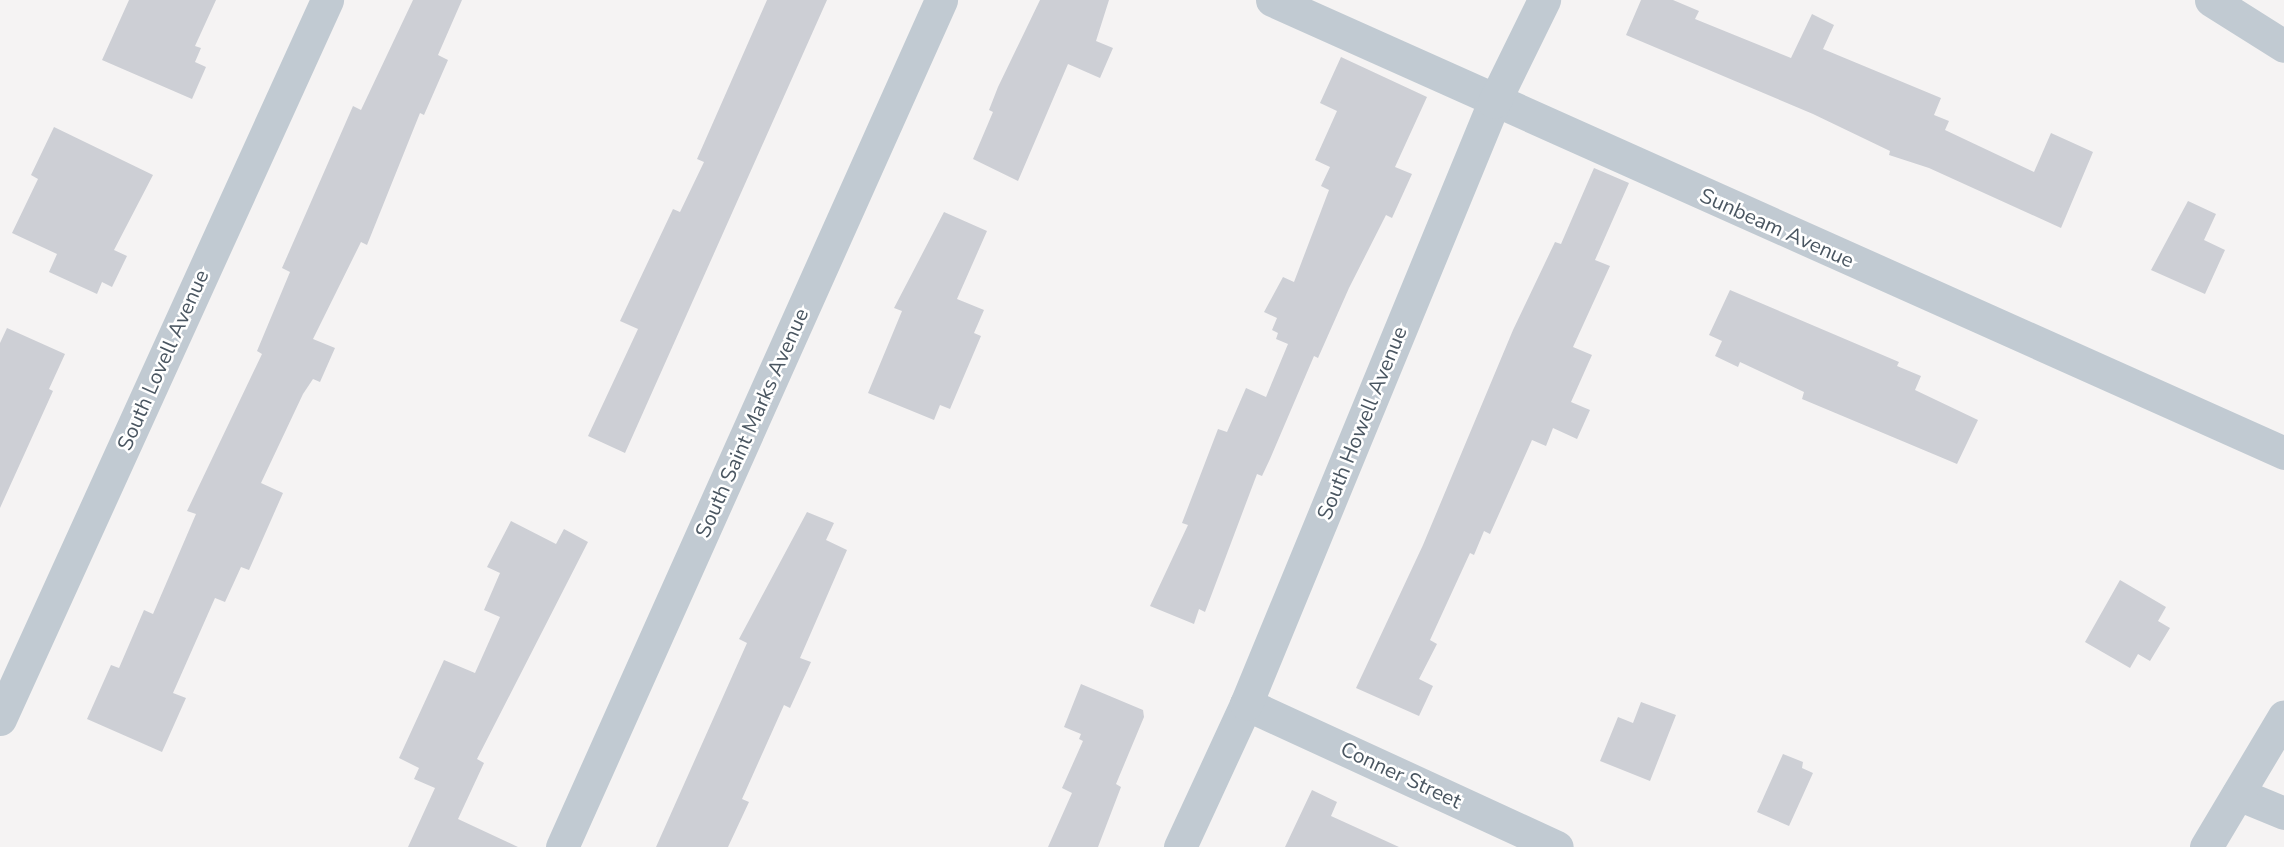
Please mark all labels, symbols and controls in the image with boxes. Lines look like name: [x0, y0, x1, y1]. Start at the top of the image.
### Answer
street label: Sunbeam Avenue: [1696, 183, 1858, 273]
street label: South Lovell Avenue: [112, 266, 214, 454]
street label: South Saint Marks Avenue: [690, 304, 814, 542]
street label: South Howell Avenue: [1312, 323, 1412, 523]
street label: Conner Street: [1337, 736, 1465, 814]

